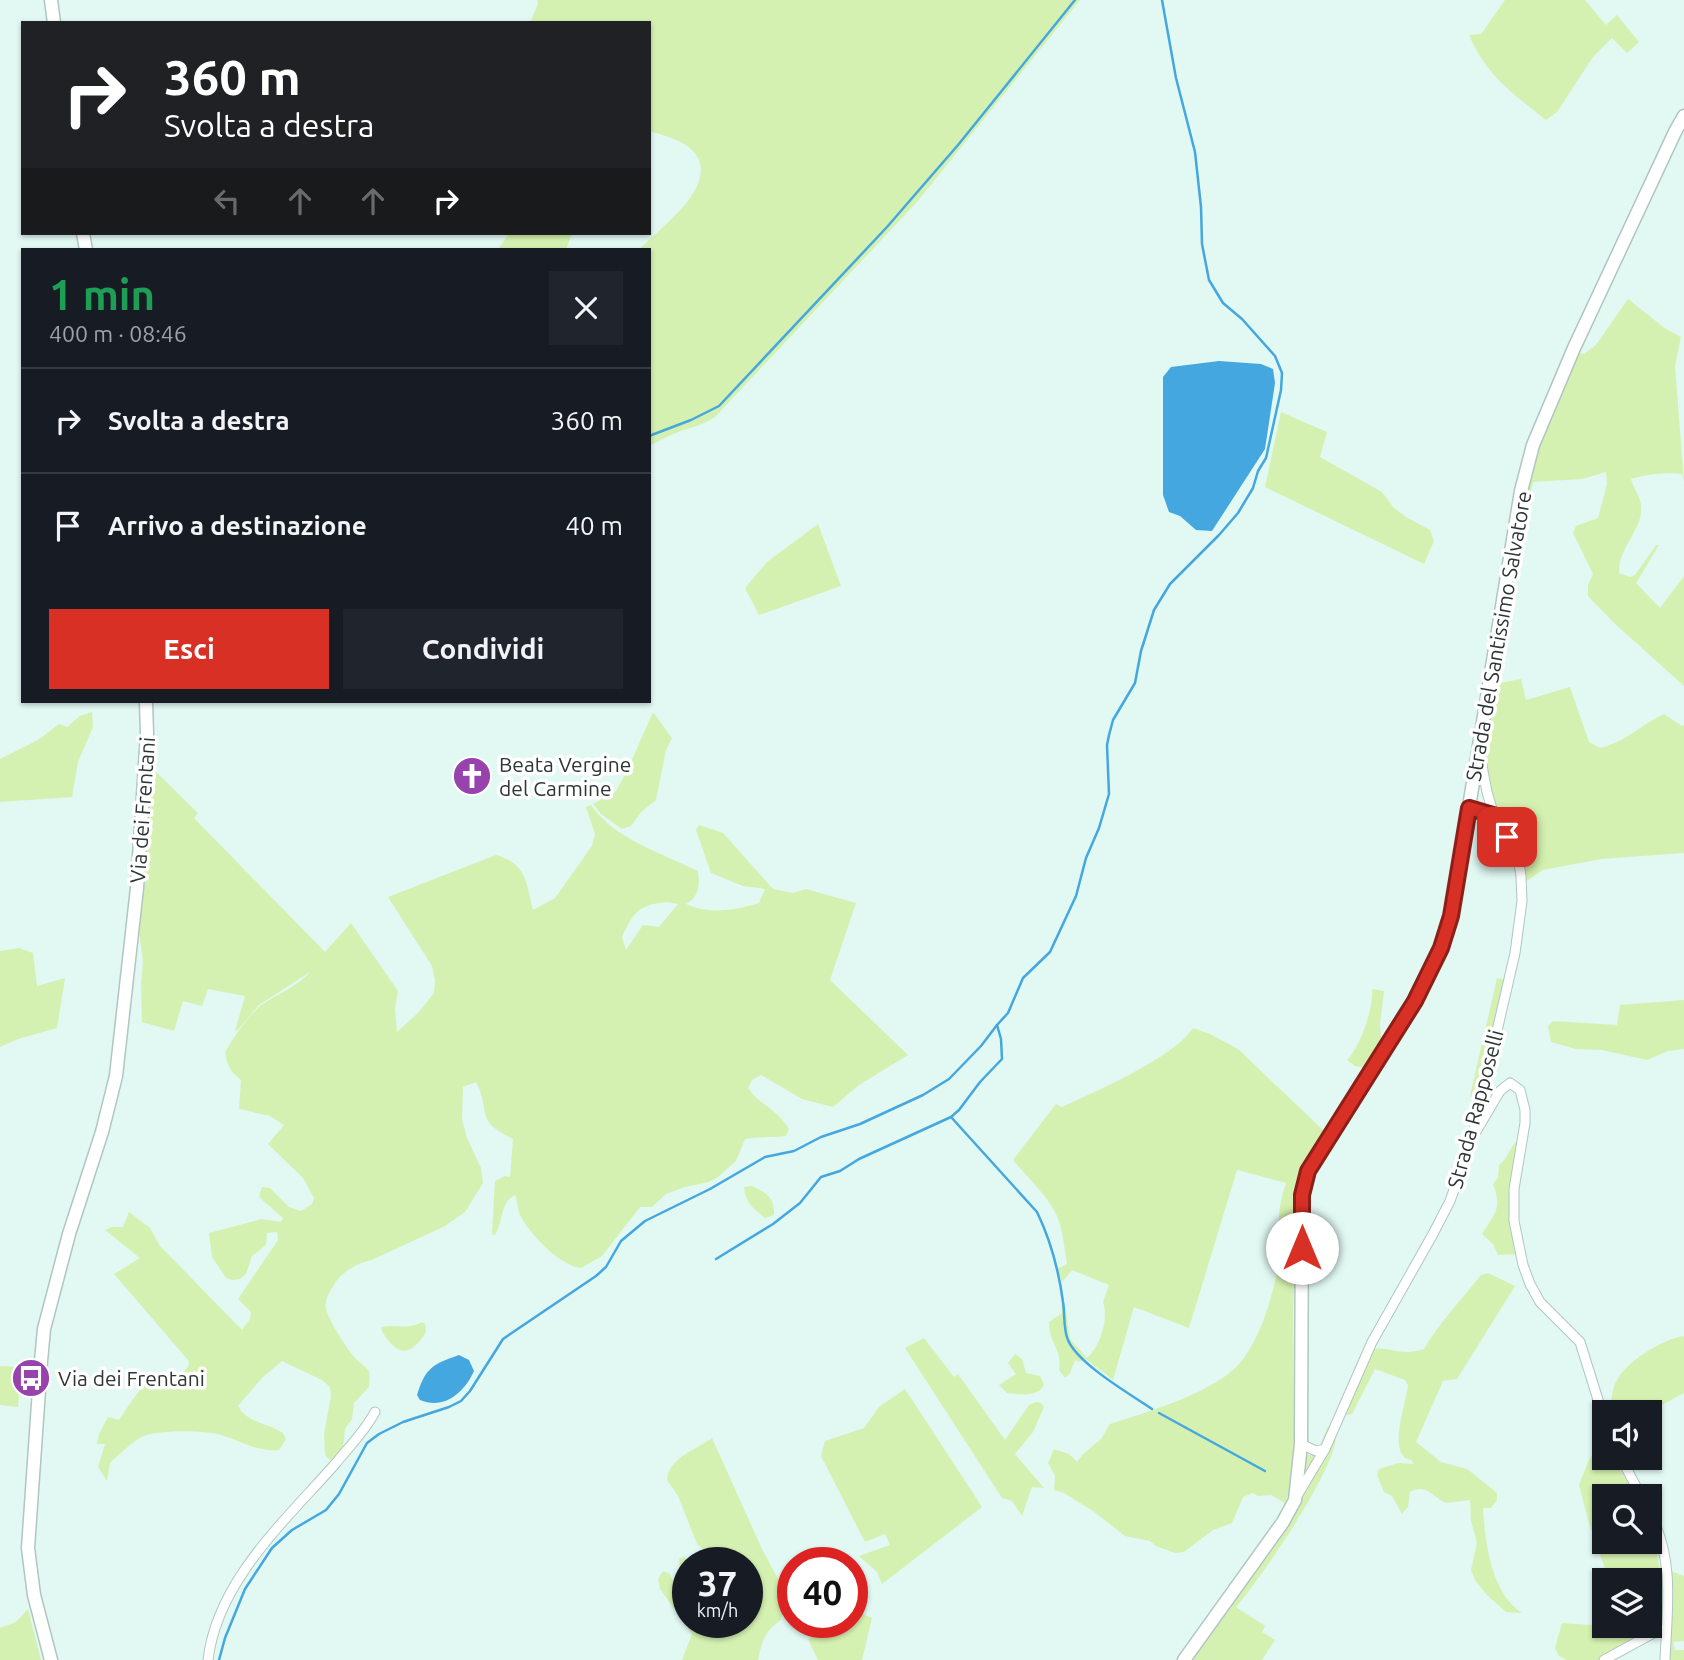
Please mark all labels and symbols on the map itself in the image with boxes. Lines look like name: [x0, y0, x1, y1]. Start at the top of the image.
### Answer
street label: Strada del Santissimo Salvatore: [1461, 489, 1535, 783]
street label: Via dei Frentani: [125, 736, 159, 884]
place label: Beata Vergine del Carmine: [499, 752, 631, 800]
church icon: Beata Vergine del Carmine: [451, 755, 493, 797]
pin: [1477, 807, 1537, 867]
street label: Strada Rapposelli: [1442, 1027, 1508, 1191]
position arrow: [1265, 1211, 1339, 1285]
bus stop icon: Via dei Frentani: [10, 1357, 52, 1399]
place label: Via dei Frentani: [58, 1366, 205, 1390]
speed limit sign: 40: [777, 1547, 868, 1638]

